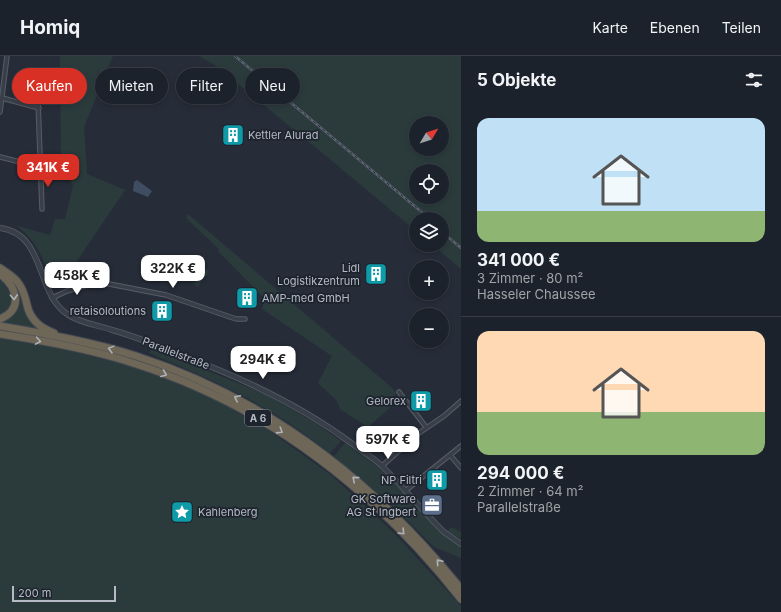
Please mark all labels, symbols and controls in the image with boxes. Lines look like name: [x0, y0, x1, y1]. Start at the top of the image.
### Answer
text: Homiq: [20, 16, 80, 39]
text: Karte: [592, 19, 628, 36]
text: Ebenen: [650, 19, 700, 36]
text: Teilen: [722, 19, 761, 36]
chip: Kaufen: [12, 68, 87, 104]
chip: Mieten: [95, 68, 168, 104]
chip: Filter: [176, 68, 237, 104]
chip: Neu: [245, 68, 300, 104]
icon: filters: [743, 69, 765, 91]
text: 5 Objekte: [477, 70, 557, 90]
north arrow: [409, 116, 449, 156]
map controls: [409, 116, 449, 348]
building icon: Kettler Alurad: [220, 122, 246, 148]
place label: Kettler Alurad: [248, 128, 318, 142]
icon: home: [585, 144, 657, 216]
pin: 341K €: [15, 154, 81, 188]
text: 341K €: [26, 159, 70, 175]
button: locate: [409, 164, 449, 204]
button: layers: [409, 212, 449, 252]
text: 341 000 €: [477, 250, 560, 270]
pin: 322K €: [140, 255, 206, 289]
text: 322K €: [150, 260, 196, 276]
button: +: [409, 260, 449, 300]
place label: Lidl Logistikzentrum: [277, 261, 360, 288]
building icon: Lidl Logistikzentrum: [363, 261, 389, 287]
pin: 458K €: [44, 262, 110, 296]
text: 458K €: [54, 267, 100, 283]
text: 3 Zimmer · 80 m²: [477, 270, 583, 286]
building icon: AMP-med GmbH: [234, 285, 260, 311]
text: Hasseler Chaussee: [477, 286, 596, 302]
place label: AMP-med GmbH: [262, 291, 350, 305]
one-way arrow: [10, 294, 19, 300]
building icon: retaisoloutions: [149, 298, 175, 324]
place label: retaisoloutions: [70, 304, 146, 318]
button: −: [409, 308, 449, 348]
street label: Parallelstraße: [140, 334, 212, 372]
one-way arrow: [35, 336, 42, 344]
one-way arrow: [108, 345, 115, 354]
pin: 294K €: [230, 346, 296, 380]
text: 294K €: [240, 351, 286, 367]
icon: home: [585, 357, 657, 429]
one-way arrow: [160, 369, 167, 377]
building icon: Gelorex: [408, 388, 434, 414]
place label: Gelorex: [366, 394, 406, 408]
one-way arrow: [233, 395, 241, 403]
road number: A 6: [245, 410, 271, 426]
one-way arrow: [276, 426, 283, 434]
pin: 597K €: [355, 426, 421, 460]
text: 597K €: [365, 431, 411, 447]
text: 294 000 €: [477, 463, 564, 483]
building icon: NP Filtri: [424, 467, 450, 493]
place label: NP Filtri: [381, 473, 422, 487]
one-way arrow: [353, 476, 360, 483]
text: 2 Zimmer · 64 m²: [477, 483, 583, 499]
place label: GK Software AG St Ingbert: [346, 492, 416, 519]
office icon: GK Software AG St Ingbert: [419, 492, 445, 518]
place icon: Kahlenberg: [169, 499, 195, 525]
text: Parallelstraße: [477, 499, 561, 515]
place label: Kahlenberg: [198, 505, 258, 519]
one-way arrow: [397, 527, 404, 535]
one-way arrow: [436, 559, 443, 567]
scale bar: [12, 584, 116, 603]
text: 200 m: [18, 586, 51, 600]

